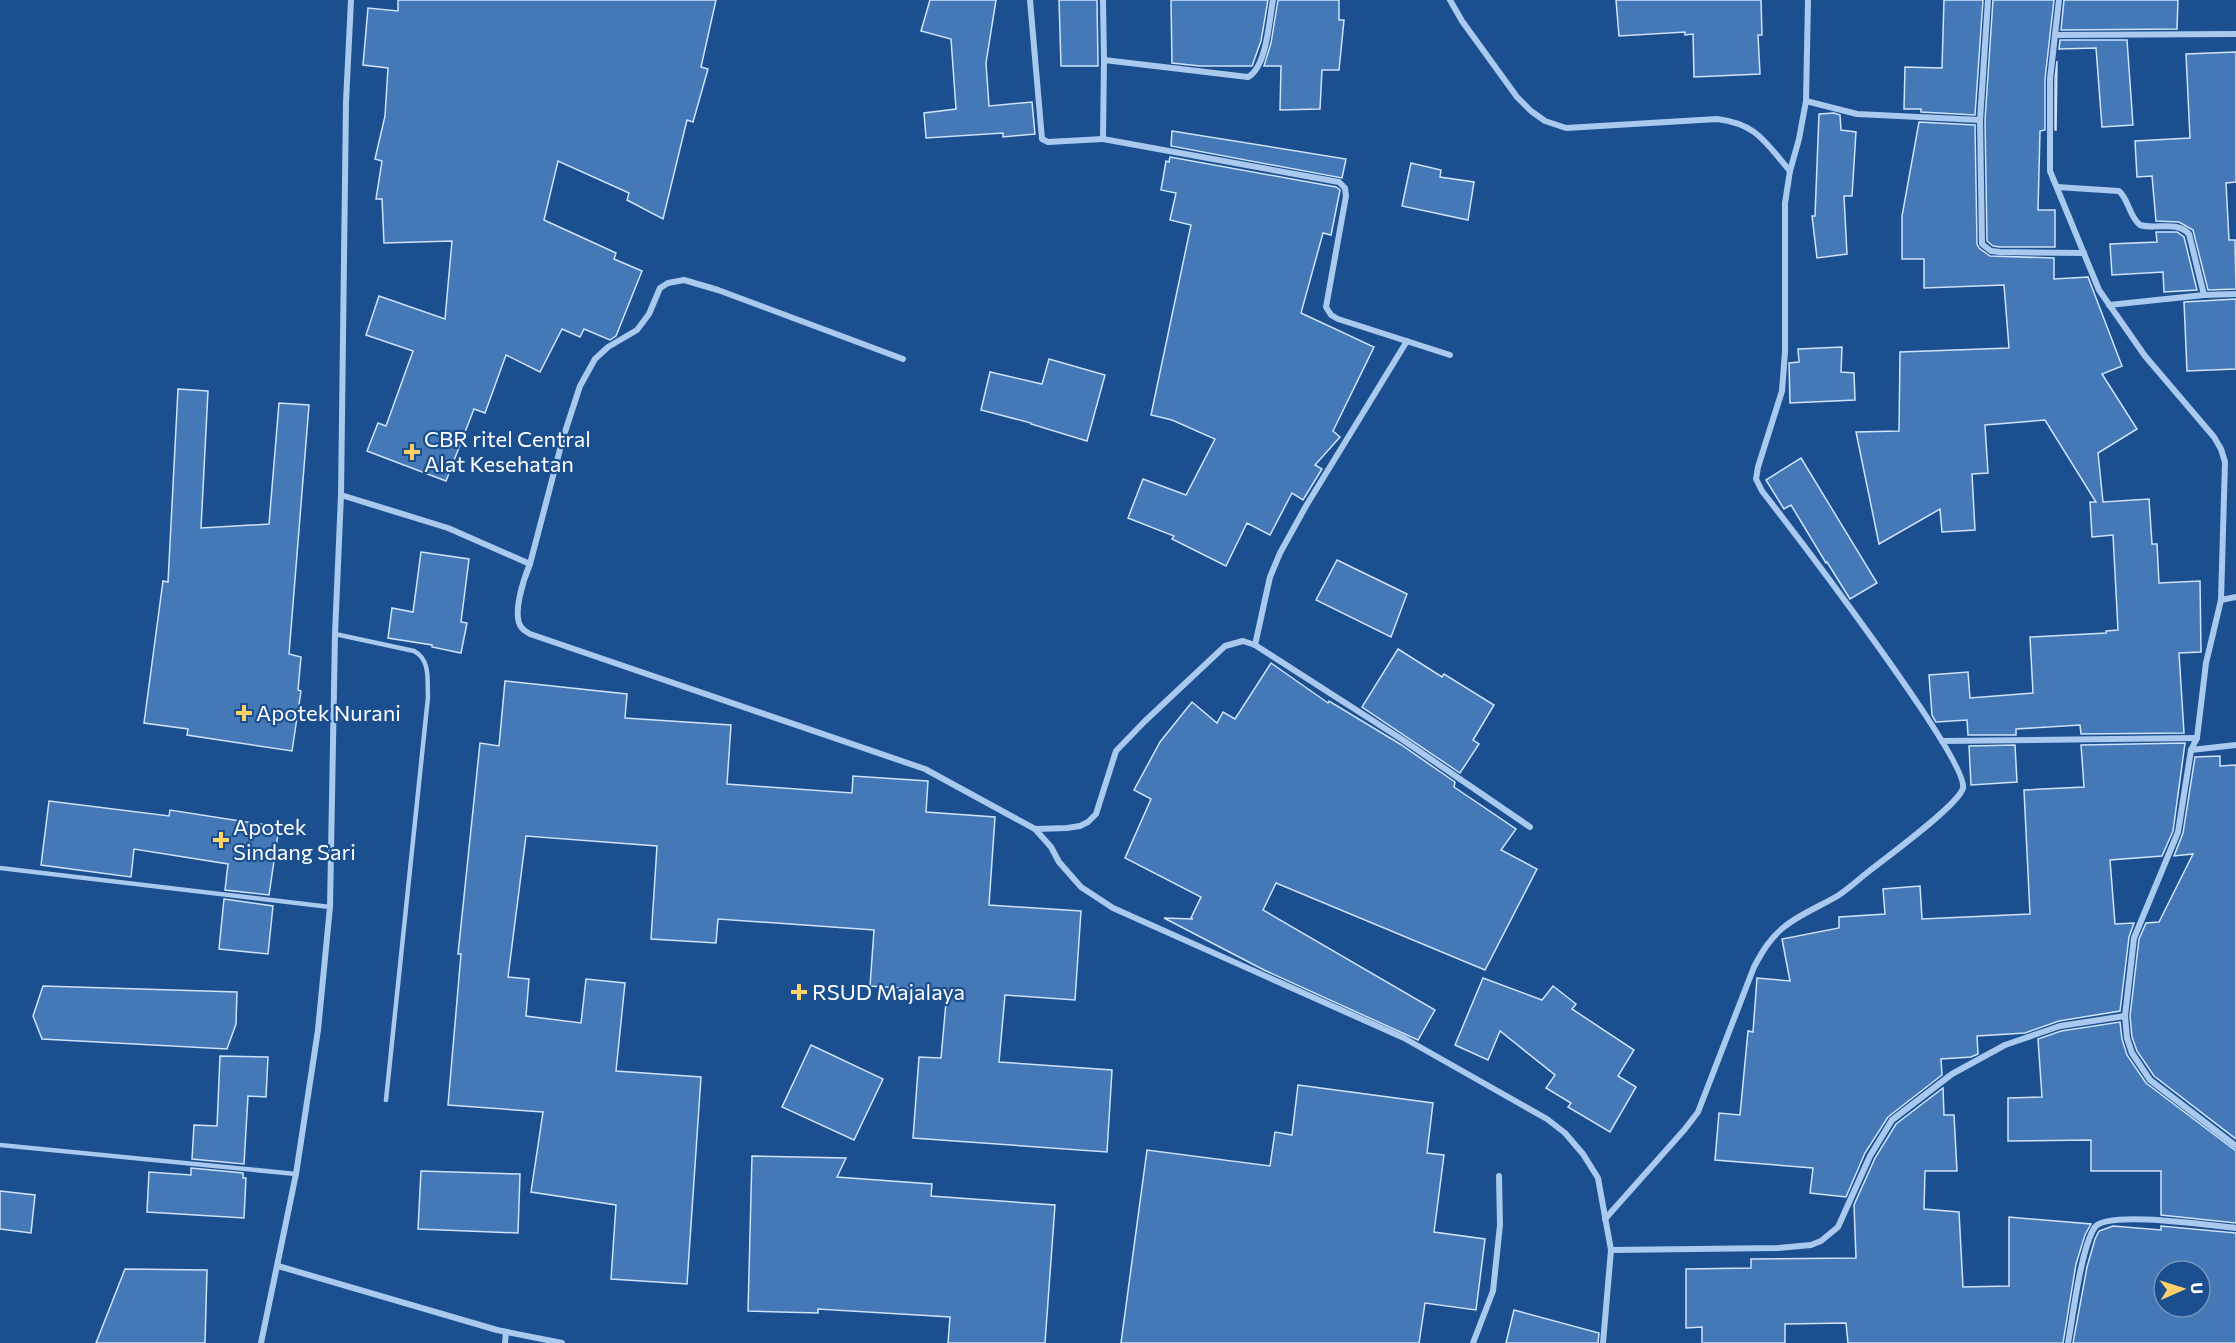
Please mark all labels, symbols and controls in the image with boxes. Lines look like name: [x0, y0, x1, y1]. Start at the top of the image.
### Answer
place label: CBR ritel Central Alat Kesehatan: [424, 425, 591, 477]
marker: CBR ritel Central Alat Kesehatan: [405, 445, 419, 459]
place label: Apotek Nurani: [256, 699, 401, 726]
marker: Apotek Nurani: [237, 706, 251, 720]
place label: Apotek Sindang Sari: [233, 813, 356, 865]
marker: Apotek Sindang Sari: [214, 833, 228, 847]
place label: RSUD Majalaya: [812, 978, 965, 1005]
marker: RSUD Majalaya: [790, 983, 808, 1001]
north arrow: [2152, 1259, 2212, 1319]
text: U: [2188, 1282, 2207, 1295]

